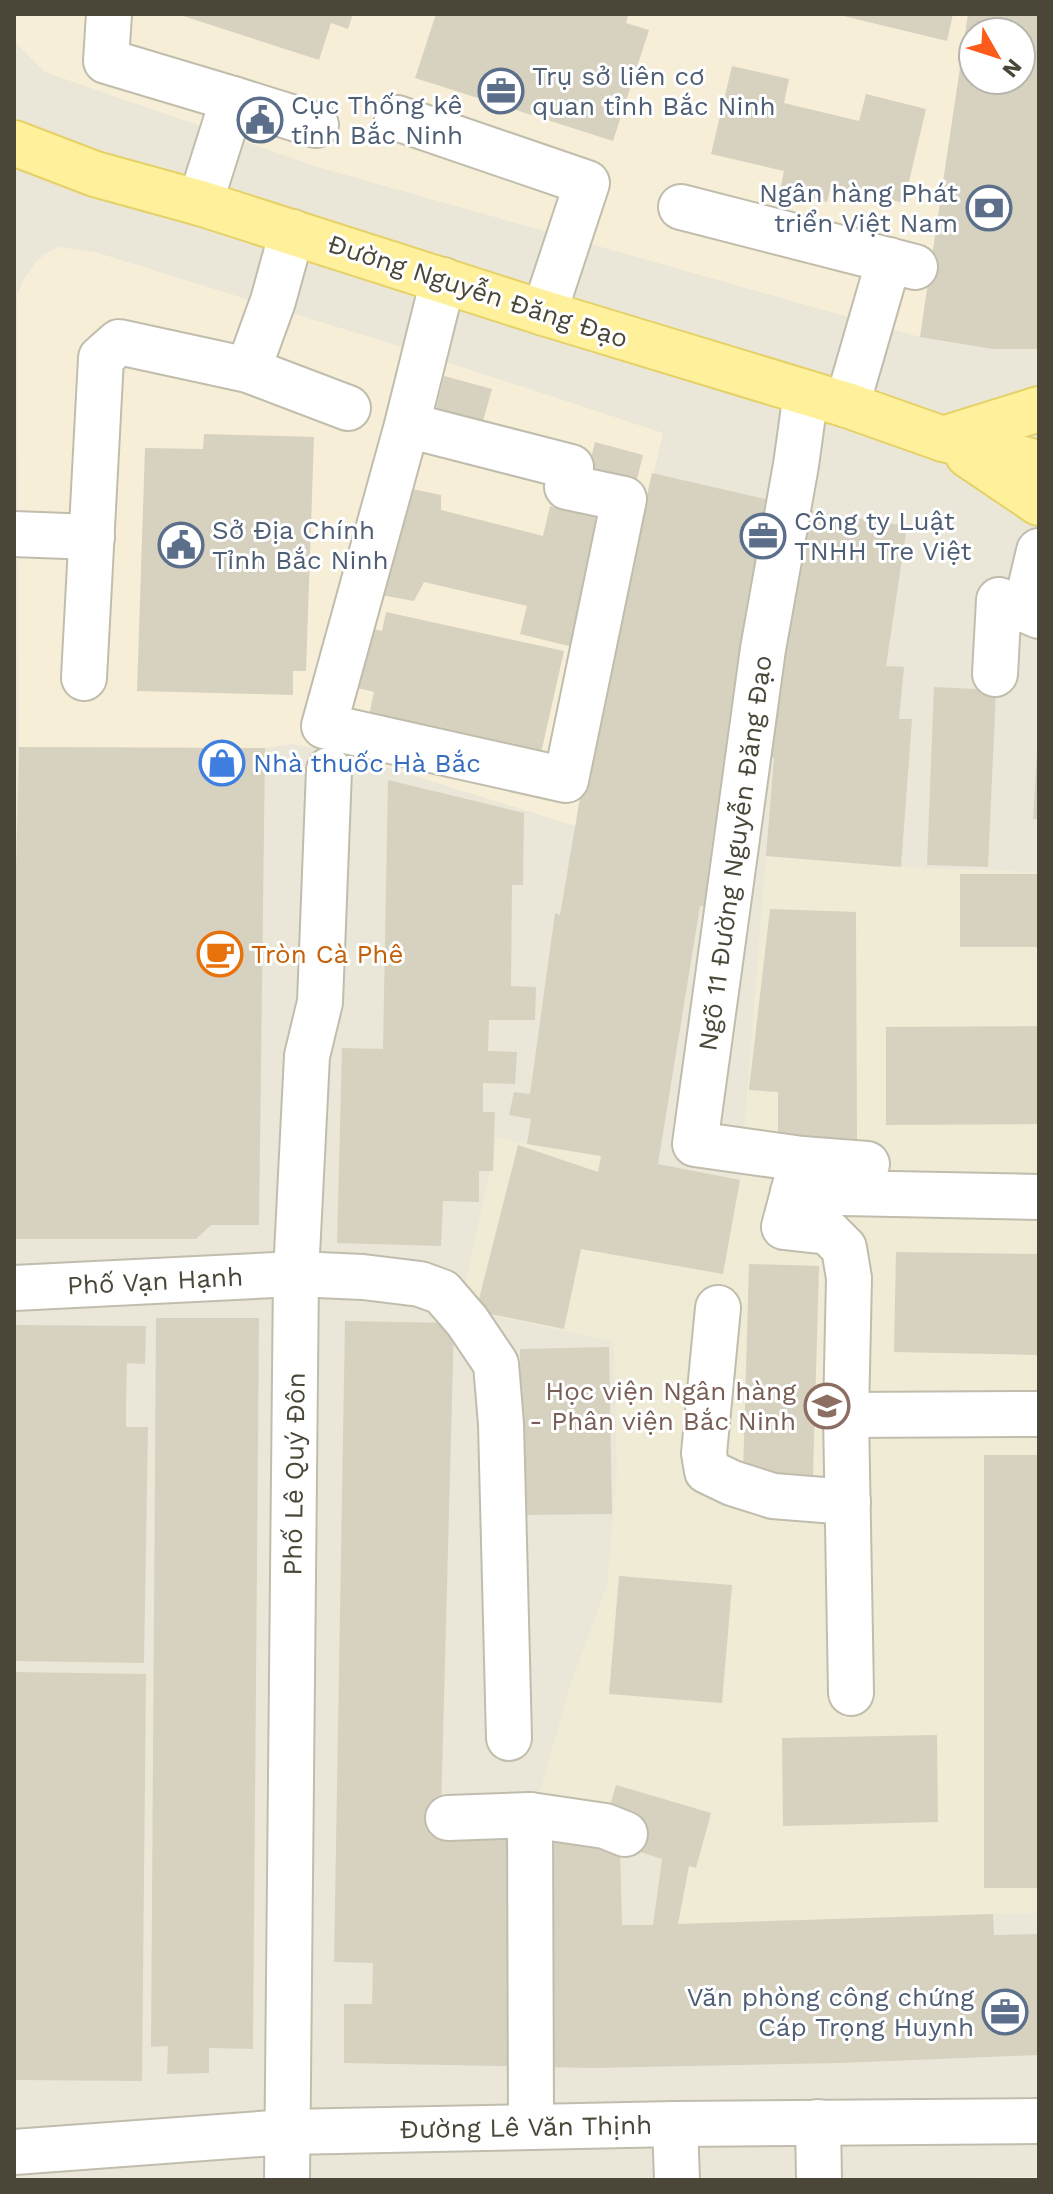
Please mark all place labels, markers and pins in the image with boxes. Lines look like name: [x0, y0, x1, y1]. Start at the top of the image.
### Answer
place label: Trụ sở liên cơ quan tỉnh Bắc Ninh: [532, 61, 776, 121]
office icon: Trụ sở liên cơ quan tỉnh Bắc Ninh: [477, 67, 525, 115]
place label: Cục Thống kê tỉnh Bắc Ninh: [291, 90, 463, 150]
public building icon: Cục Thống kê tỉnh Bắc Ninh: [236, 96, 284, 144]
place label: Ngân hàng Phát triển Việt Nam: [759, 178, 958, 238]
bank icon: Ngân hàng Phát triển Việt Nam: [965, 184, 1013, 232]
place label: Công ty Luật TNHH Tre Việt: [794, 506, 972, 566]
office icon: Công ty Luật TNHH Tre Việt: [739, 512, 787, 560]
place label: Sở Địa Chính Tỉnh Bắc Ninh: [212, 515, 389, 575]
public building icon: Sở Địa Chính Tỉnh Bắc Ninh: [157, 521, 205, 569]
shop icon: Nhà thuốc Hà Bắc: [198, 739, 246, 787]
place label: Nhà thuốc Hà Bắc: [253, 748, 481, 778]
cafe icon: Tròn Cà Phê: [196, 930, 244, 978]
place label: Tròn Cà Phê: [251, 939, 403, 969]
place label: Học viện Ngân hàng - Phân viện Bắc Ninh: [529, 1376, 796, 1436]
school or university icon: Học viện Ngân hàng - Phân viện Bắc Ninh: [803, 1382, 851, 1430]
place label: Văn phòng công chứng Cáp Trọng Huynh: [687, 1982, 974, 2042]
office icon: Văn phòng công chứng Cáp Trọng Huynh: [981, 1988, 1029, 2036]

